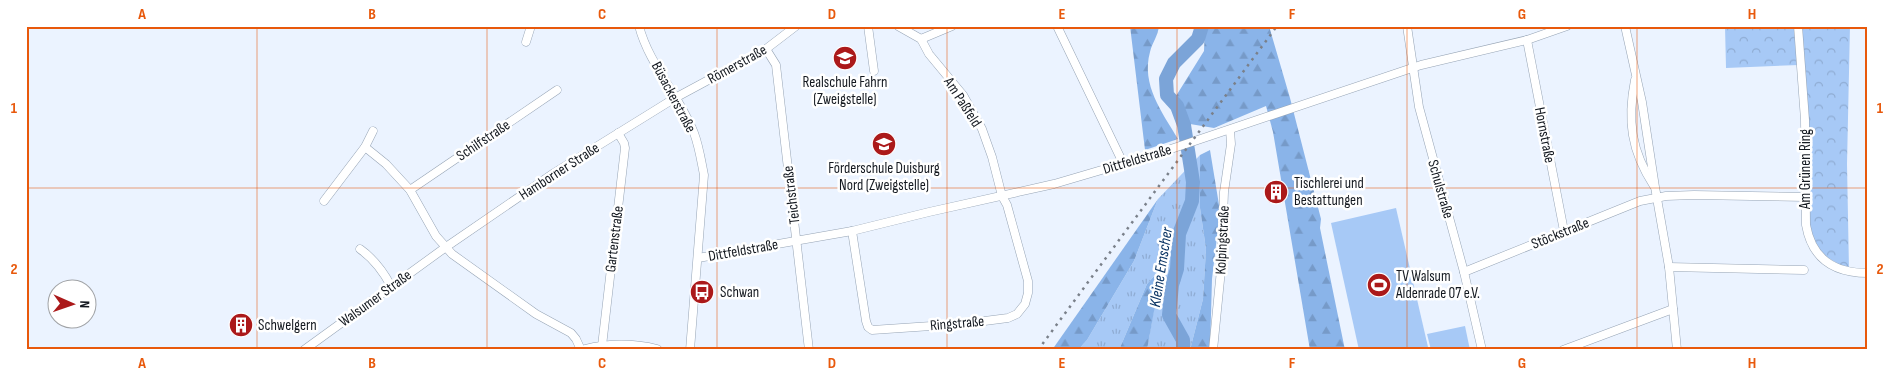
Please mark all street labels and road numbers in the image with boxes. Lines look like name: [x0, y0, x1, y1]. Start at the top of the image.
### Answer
street label: Römerstraße: [704, 40, 770, 88]
street label: Büsackerstraße: [647, 58, 700, 136]
street label: Am Paßfeld: [939, 73, 986, 131]
street label: Hornstraße: [1530, 105, 1559, 165]
street label: Schilfstraße: [453, 116, 514, 165]
street label: Am Grünen Ring: [1796, 129, 1815, 210]
street label: Hamborner Straße: [515, 138, 603, 204]
street label: Dittfeldstraße: [1101, 140, 1174, 179]
street label: Schulstraße: [1423, 158, 1458, 221]
street label: Teichstraße: [779, 165, 804, 225]
street label: Gartenstraße: [601, 205, 628, 273]
street label: Kolpingstraße: [1211, 205, 1234, 275]
street label: Stöckstraße: [1528, 213, 1592, 254]
street label: Dittfeldstraße: [707, 235, 779, 266]
street label: Walsumer Straße: [335, 266, 415, 331]
street label: Ringstraße: [929, 312, 985, 335]

